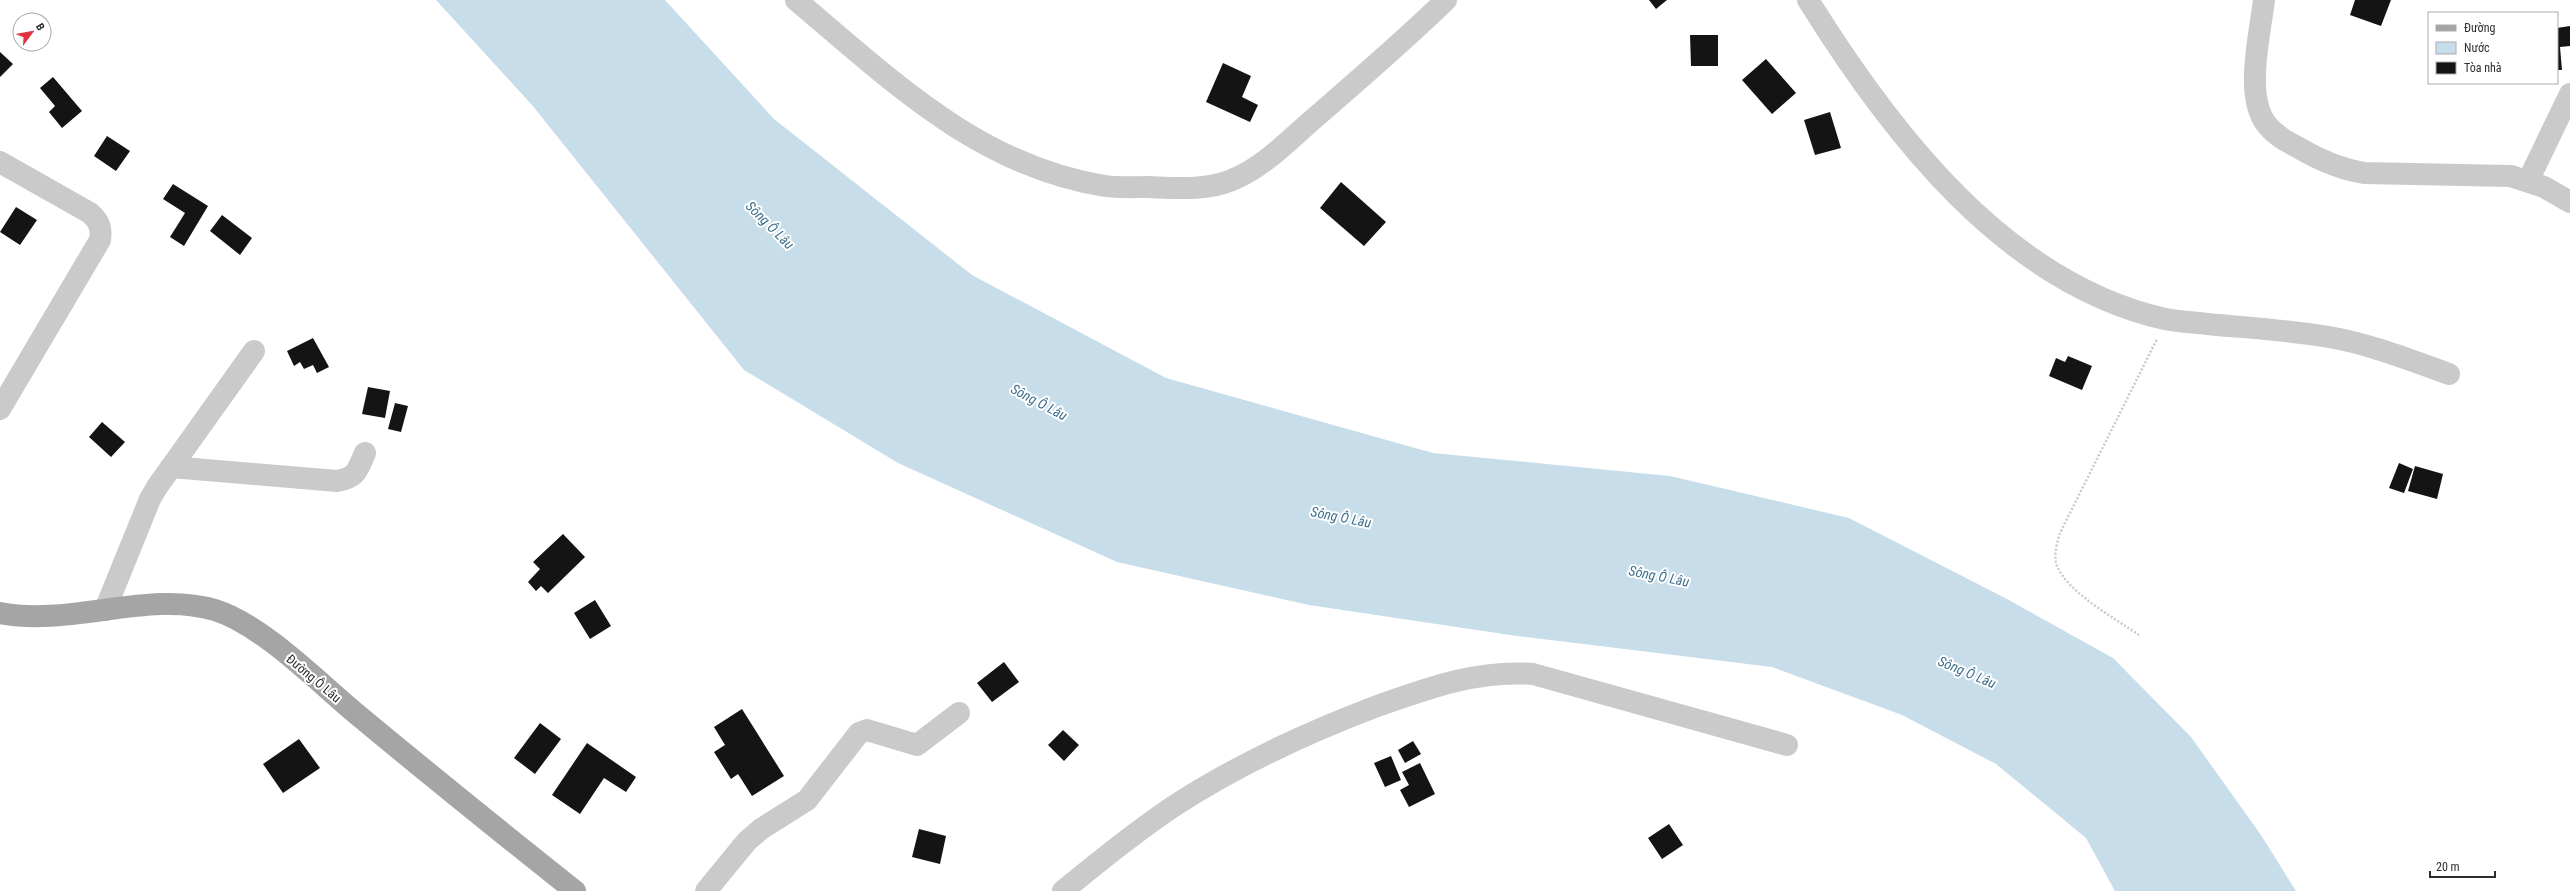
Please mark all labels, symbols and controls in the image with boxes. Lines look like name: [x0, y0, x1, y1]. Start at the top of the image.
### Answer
north arrow: [12, 12, 52, 52]
legend: [2428, 12, 2558, 84]
text: B: [33, 21, 47, 33]
text: Đường: [2464, 21, 2495, 35]
text: Nước: [2464, 41, 2490, 55]
text: Tòa nhà: [2464, 61, 2502, 75]
water label: Sông Ô Lâu: [743, 197, 798, 253]
water label: Sông Ô Lâu: [1008, 380, 1071, 424]
water label: Sông Ô Lâu: [1309, 502, 1373, 531]
water label: Sông Ô Lâu: [1627, 561, 1691, 590]
street label: Đường Ô Lâu: [283, 651, 344, 706]
water label: Sông Ô Lâu: [1936, 652, 1999, 691]
scale bar: [2430, 853, 2495, 879]
text: 20 m: [2436, 860, 2460, 874]

